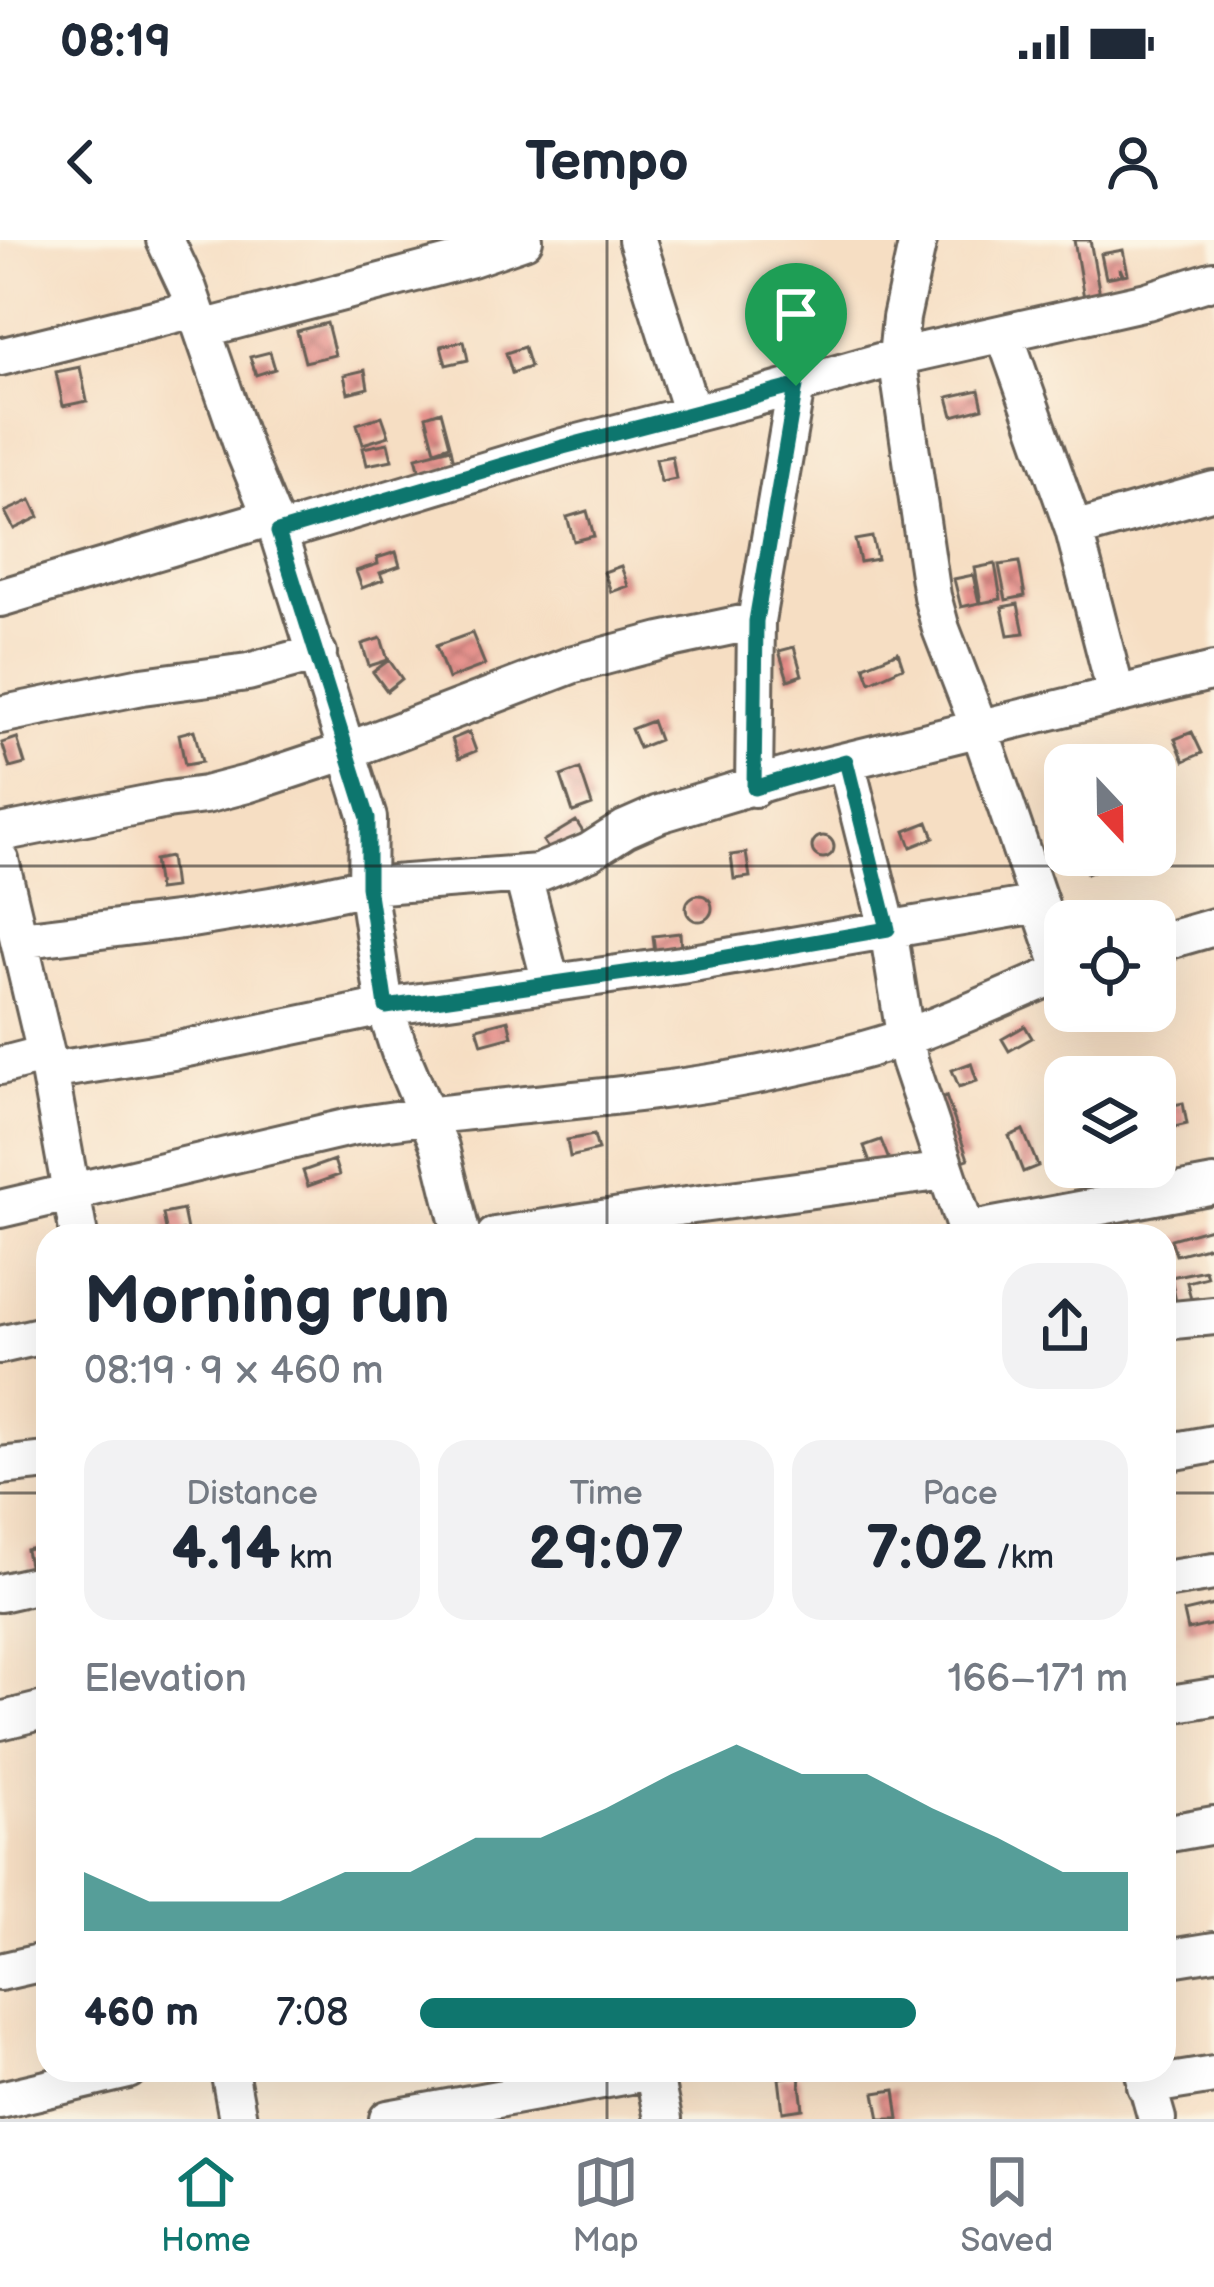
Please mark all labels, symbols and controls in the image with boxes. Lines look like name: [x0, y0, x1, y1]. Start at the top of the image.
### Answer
text: 08:19: [60, 15, 171, 70]
icon: back: [48, 129, 114, 195]
icon: person: [1100, 129, 1166, 195]
text: Tempo: [525, 130, 689, 195]
pin: [745, 263, 847, 386]
icon: arrive: [763, 281, 829, 347]
north arrow: [1044, 744, 1176, 876]
map controls: [1044, 744, 1176, 1188]
button: locate: [1044, 900, 1176, 1032]
button: layers: [1044, 1056, 1176, 1188]
text: Morning run: [84, 1263, 450, 1342]
button: share: [1002, 1263, 1128, 1389]
text: 08:19 · 9 × 460 m: [84, 1348, 383, 1395]
text: Distance: [186, 1474, 318, 1514]
text: Time: [569, 1474, 643, 1514]
text: Pace: [922, 1474, 998, 1514]
text: 4.14: [171, 1514, 280, 1586]
text: 29:07: [528, 1514, 684, 1586]
text: 7:02: [866, 1514, 987, 1586]
text: km: [280, 1538, 333, 1578]
text: /km: [987, 1538, 1054, 1578]
text: Elevation: [84, 1656, 247, 1703]
text: 166–171 m: [947, 1656, 1128, 1703]
text: 460 m: [84, 1990, 199, 2037]
text: 7:08: [276, 1990, 349, 2037]
tab: Home: [161, 2149, 251, 2261]
tab: Map: [572, 2149, 639, 2261]
tab: Saved: [961, 2149, 1053, 2261]

